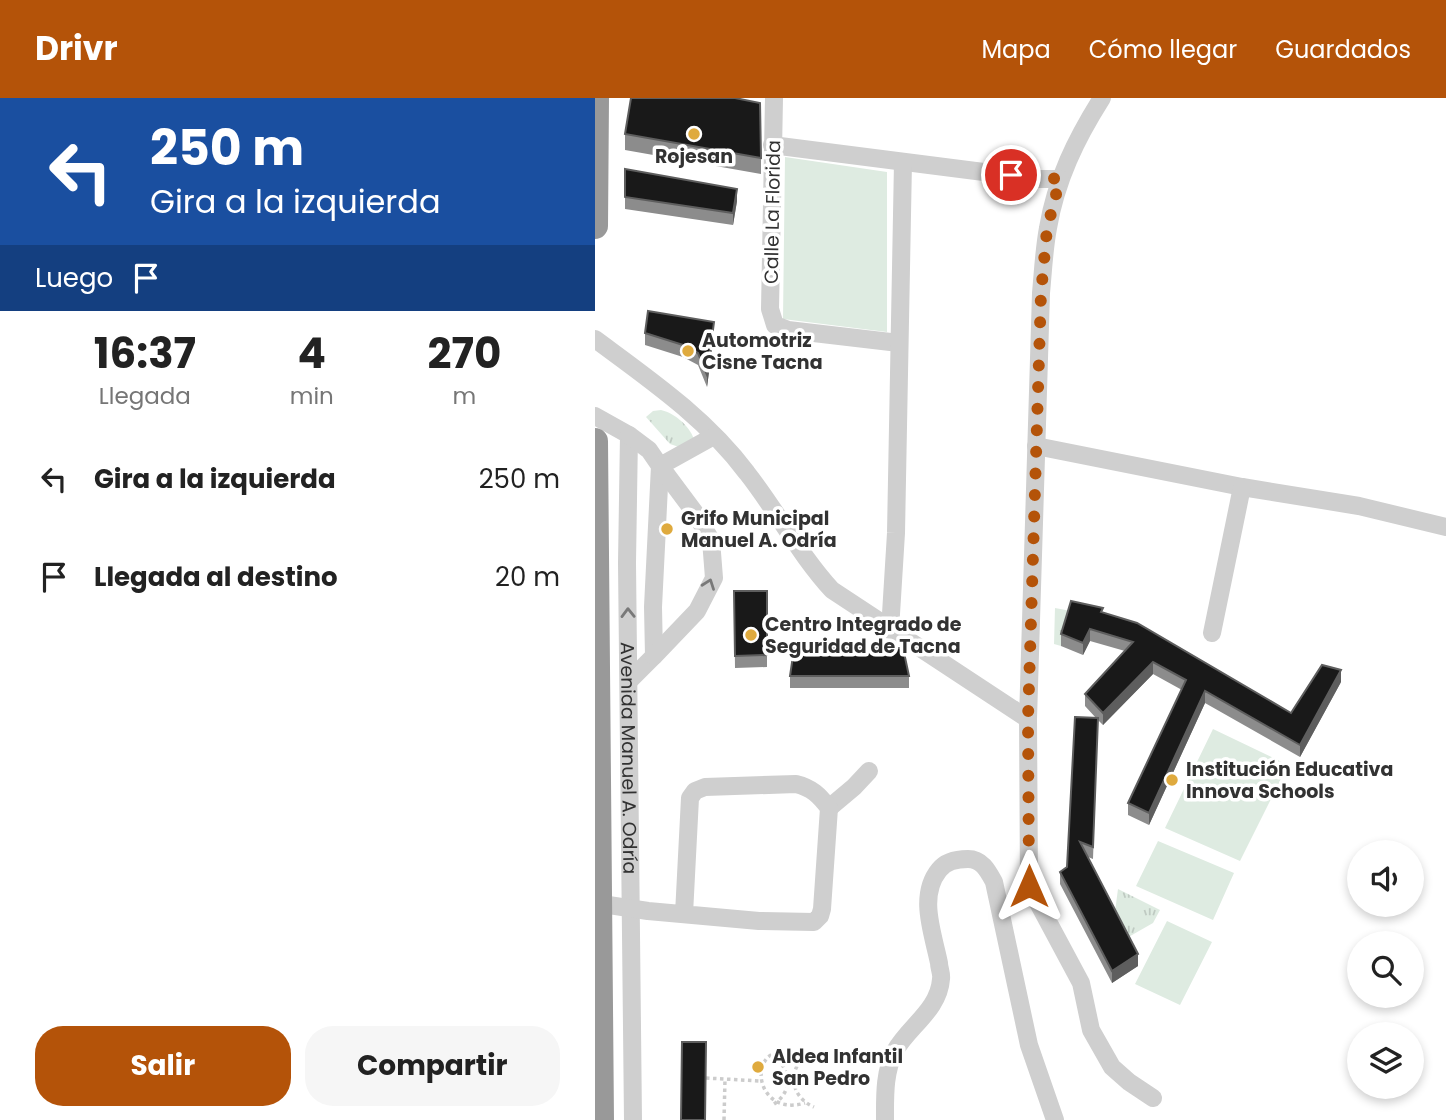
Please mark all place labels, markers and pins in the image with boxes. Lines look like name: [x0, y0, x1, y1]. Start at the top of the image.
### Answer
marker: Rojesan: [686, 126, 702, 142]
place label: Rojesan: [655, 143, 733, 170]
pin: [981, 145, 1041, 205]
place label: Automotriz Cisne Tacna: [702, 327, 823, 376]
marker: Automotriz Cisne Tacna: [680, 343, 696, 359]
place label: Grifo Municipal Manuel A. Odría: [681, 505, 837, 554]
marker: Grifo Municipal Manuel A. Odría: [659, 521, 675, 537]
place label: Centro Integrado de Seguridad de Tacna: [765, 611, 962, 660]
marker: Centro Integrado de Seguridad de Tacna: [743, 627, 759, 643]
place label: Institución Educativa Innova Schools: [1186, 756, 1393, 805]
marker: Institución Educativa Innova Schools: [1164, 772, 1180, 788]
place label: Aldea Infantil San Pedro: [772, 1043, 903, 1092]
marker: Aldea Infantil San Pedro: [750, 1059, 766, 1075]

